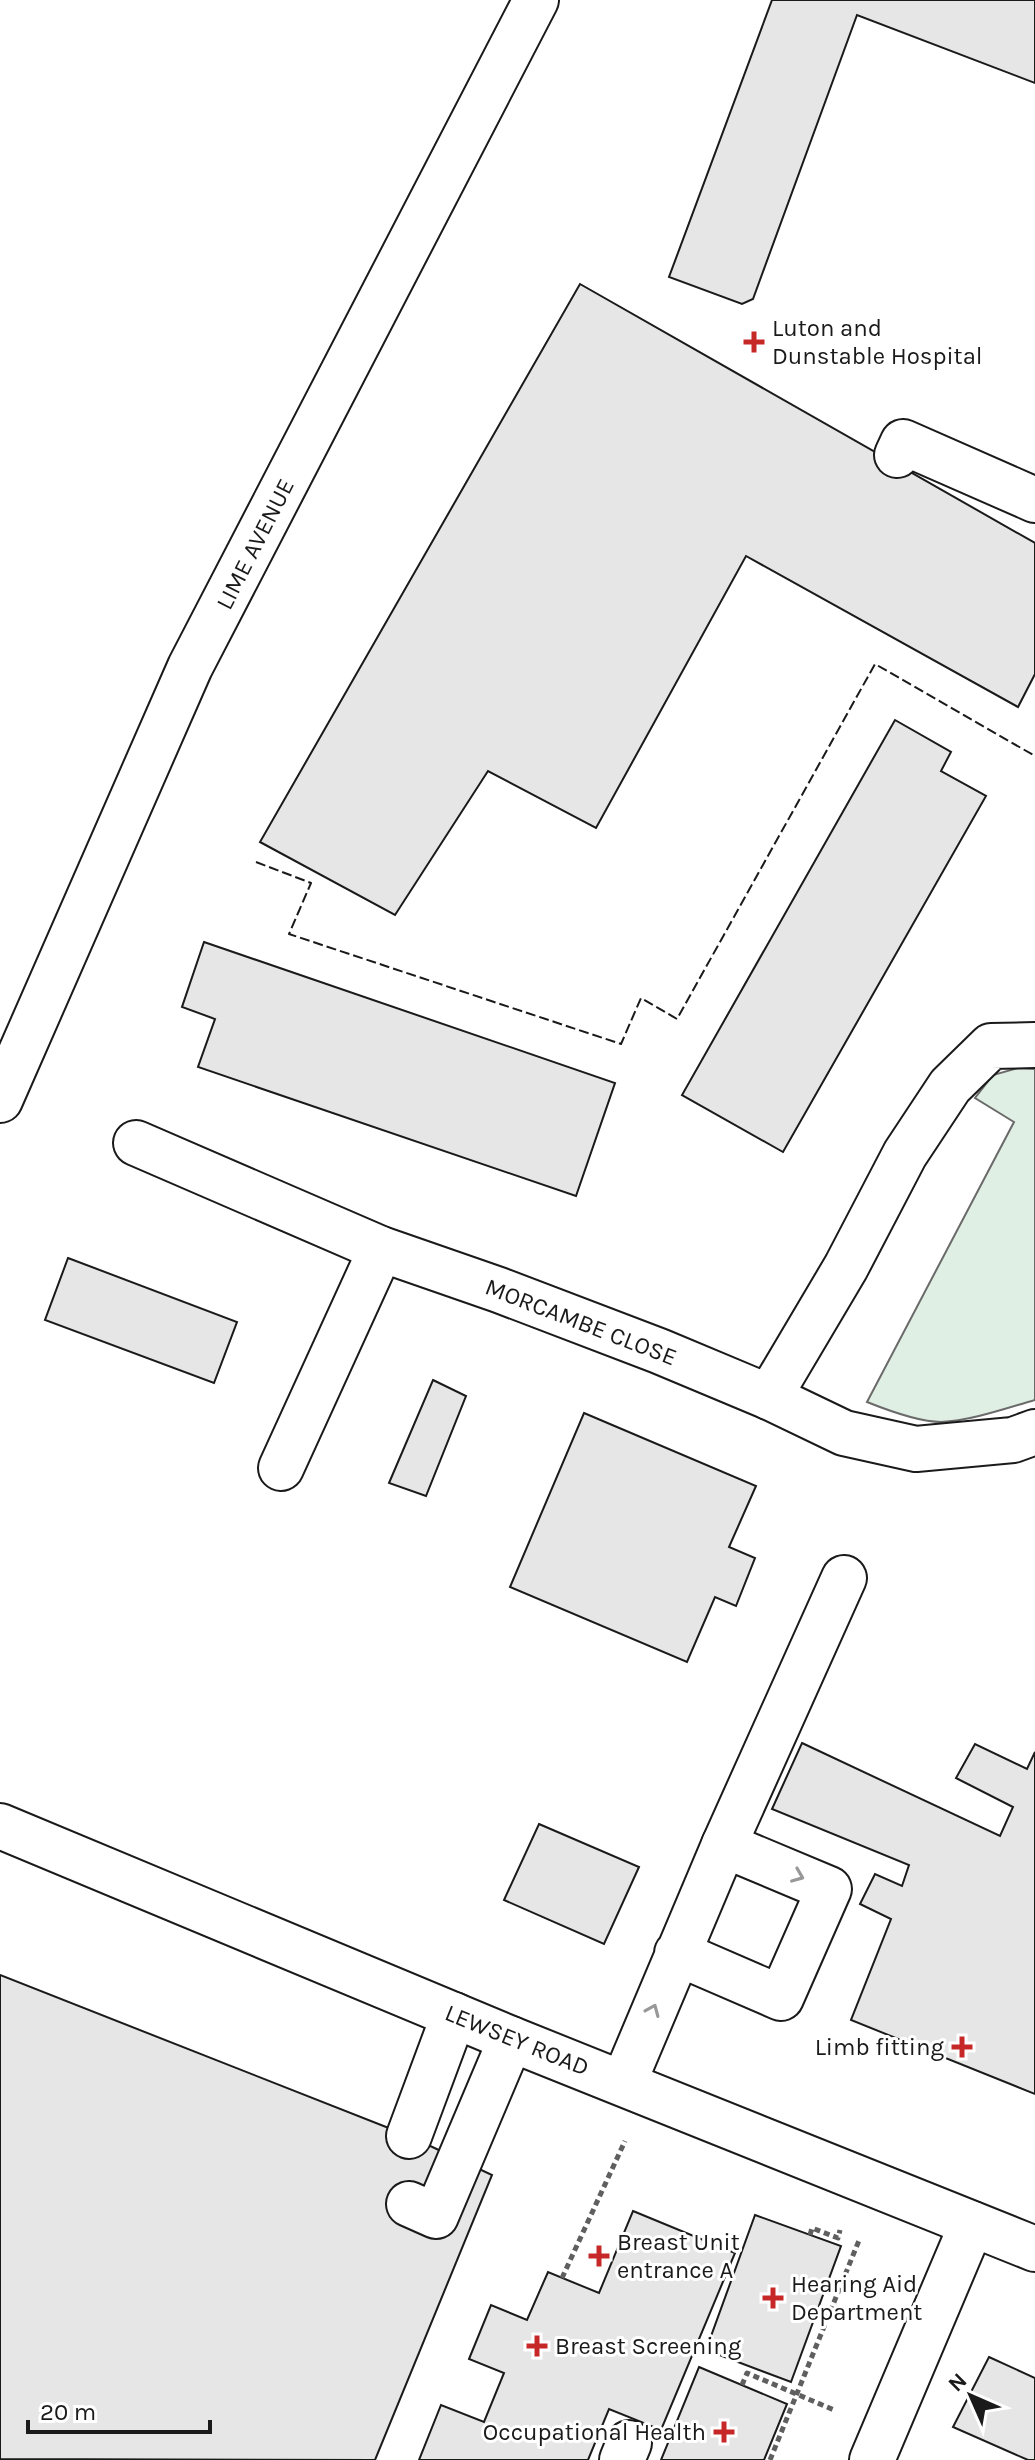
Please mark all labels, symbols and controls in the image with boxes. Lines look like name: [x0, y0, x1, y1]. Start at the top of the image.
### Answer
place label: Luton and Dunstable Hospital: [772, 314, 983, 370]
marker: Luton and Dunstable Hospital: [743, 331, 765, 353]
street label: LIME AVENUE: [210, 474, 300, 614]
street label: MORCAMBE CLOSE: [481, 1273, 681, 1371]
one-way arrow: [790, 1867, 804, 1883]
street label: LEWSEY ROAD: [441, 1998, 593, 2082]
one-way arrow: [643, 2004, 659, 2018]
place label: Limb fitting: [815, 2033, 944, 2061]
marker: Limb fitting: [951, 2036, 973, 2058]
place label: Breast Unit entrance A: [617, 2228, 740, 2284]
marker: Breast Unit entrance A: [588, 2245, 610, 2267]
place label: Hearing Aid Department: [791, 2270, 922, 2326]
marker: Hearing Aid Department: [762, 2287, 784, 2309]
place label: Breast Screening: [555, 2332, 742, 2360]
marker: Breast Screening: [526, 2335, 548, 2357]
north arrow: [931, 2356, 1011, 2436]
text: N: [943, 2368, 972, 2397]
scale bar: [28, 2384, 210, 2434]
text: 20 m: [40, 2398, 96, 2426]
place label: Occupational Health: [483, 2418, 706, 2446]
marker: Occupational Health: [713, 2421, 735, 2443]

